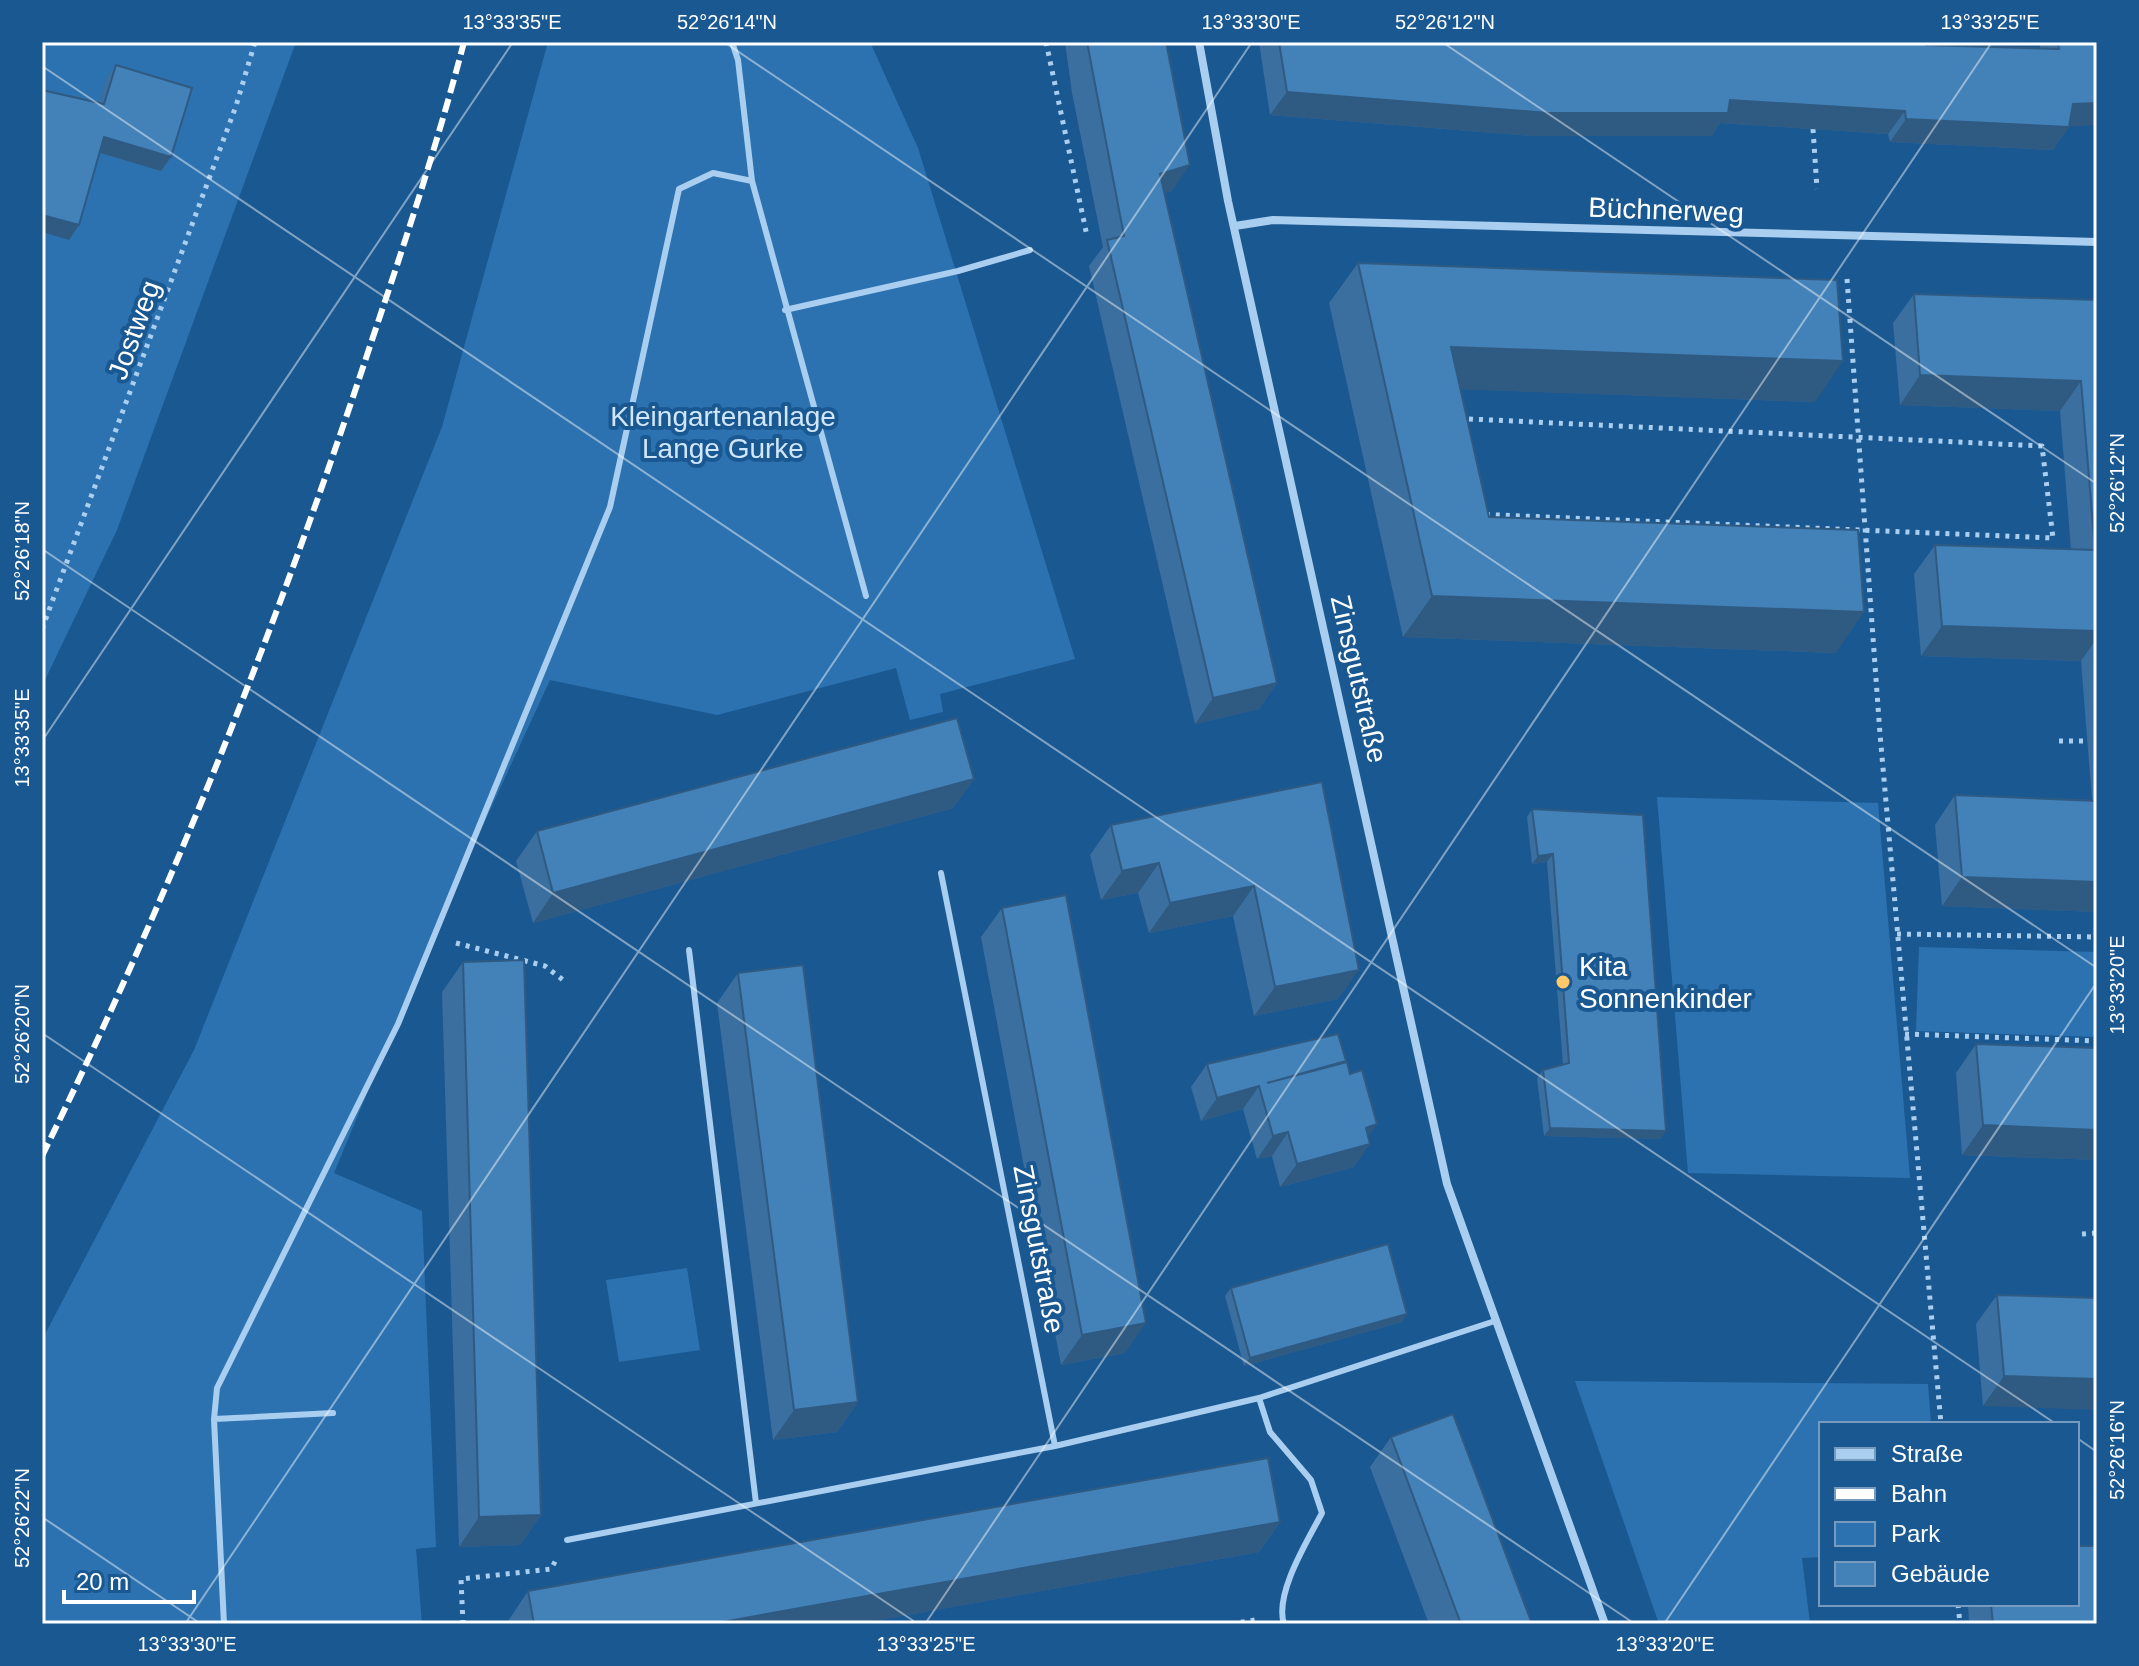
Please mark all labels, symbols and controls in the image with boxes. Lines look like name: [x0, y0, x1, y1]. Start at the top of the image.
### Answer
text: 13°33'35"E: [463, 11, 562, 33]
text: 52°26'14"N: [677, 11, 777, 33]
text: 13°33'30"E: [1202, 11, 1301, 33]
text: 52°26'12"N: [1395, 11, 1495, 33]
text: 13°33'25"E: [1941, 11, 2040, 33]
street label: Büchnerweg: [1588, 192, 1744, 228]
street label: Jostweg: [102, 276, 166, 384]
park label: Kleingartenanlage Lange Gurke: [610, 401, 836, 464]
text: 52°26'12"N: [2106, 433, 2128, 533]
text: 52°26'18"N: [11, 501, 33, 601]
street label: Zinsgutstraße: [1325, 592, 1393, 766]
text: 13°33'35"E: [11, 689, 33, 788]
text: 13°33'20"E: [2106, 936, 2128, 1035]
place label: Kita Sonnenkinder: [1579, 951, 1752, 1014]
marker: Kita Sonnenkinder: [1554, 973, 1572, 991]
text: 52°26'20"N: [11, 984, 33, 1084]
street label: Zinsgutstraße: [1007, 1162, 1071, 1336]
text: 52°26'16"N: [2106, 1400, 2128, 1500]
legend: [1819, 1422, 2079, 1606]
text: Straße: [1891, 1440, 1963, 1467]
text: 52°26'22"N: [11, 1468, 33, 1568]
text: Bahn: [1891, 1480, 1947, 1507]
text: Park: [1891, 1520, 1941, 1547]
scale bar: [64, 1554, 194, 1604]
text: Gebäude: [1891, 1560, 1990, 1587]
text: 20 m: [76, 1568, 129, 1595]
text: 13°33'30"E: [138, 1633, 237, 1655]
text: 13°33'25"E: [877, 1633, 976, 1655]
text: 13°33'20"E: [1616, 1633, 1715, 1655]

